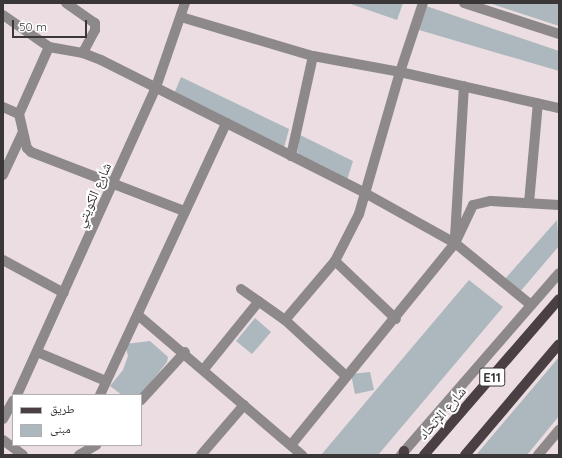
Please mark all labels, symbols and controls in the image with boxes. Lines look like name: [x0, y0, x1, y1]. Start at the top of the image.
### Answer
scale bar: [14, 12, 89, 38]
text: 50 m: [19, 19, 47, 34]
street label: شارع الكويتي: [71, 160, 115, 230]
road number: E11: [479, 366, 505, 388]
street label: شارع الإتحاد: [415, 383, 469, 443]
legend: [12, 394, 142, 446]
text: طريق: [50, 401, 75, 416]
text: مبنى: [50, 421, 71, 436]

